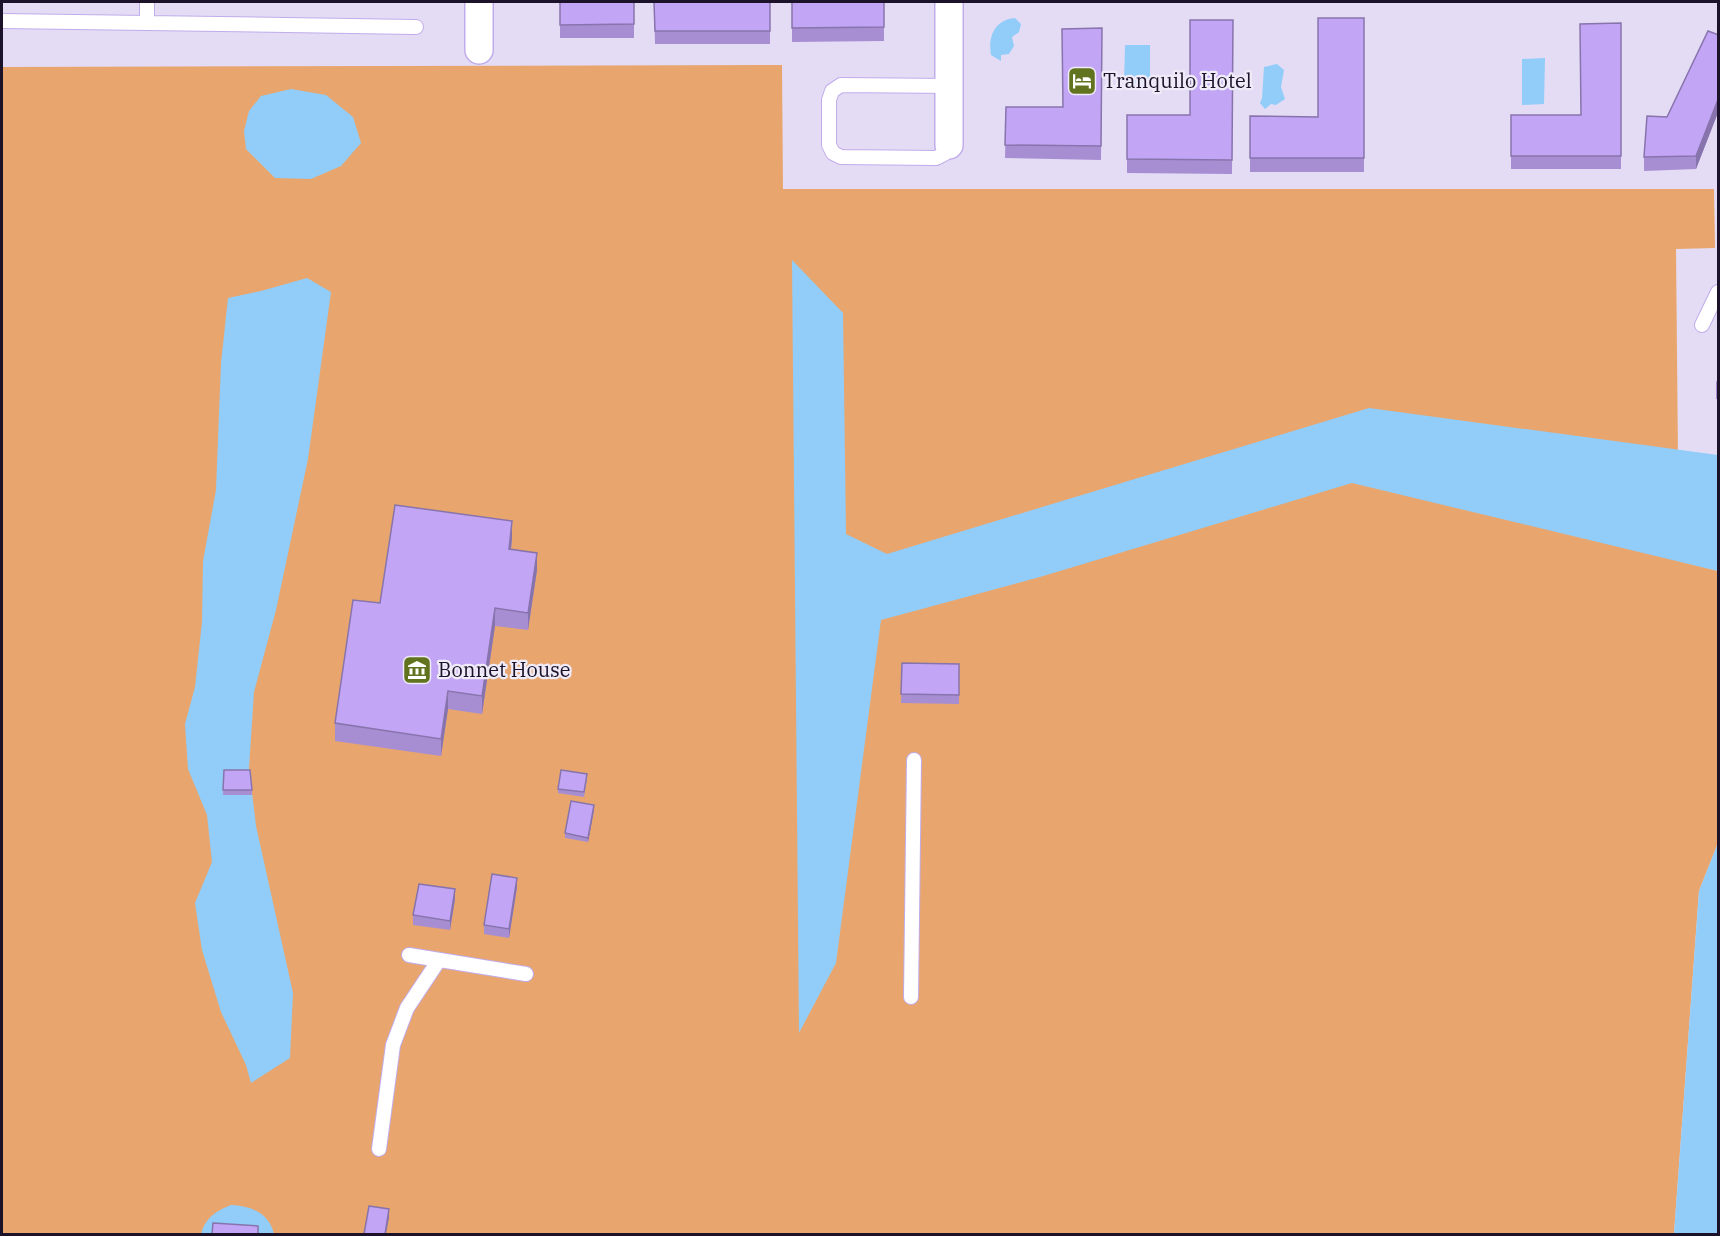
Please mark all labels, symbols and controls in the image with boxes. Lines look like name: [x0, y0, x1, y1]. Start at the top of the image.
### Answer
hotel icon: Tranquilo Hotel: [1066, 65, 1098, 97]
place label: Tranquilo Hotel: [1103, 67, 1252, 94]
museum icon: Bonnet House: [401, 654, 433, 686]
place label: Bonnet House: [438, 656, 571, 683]

